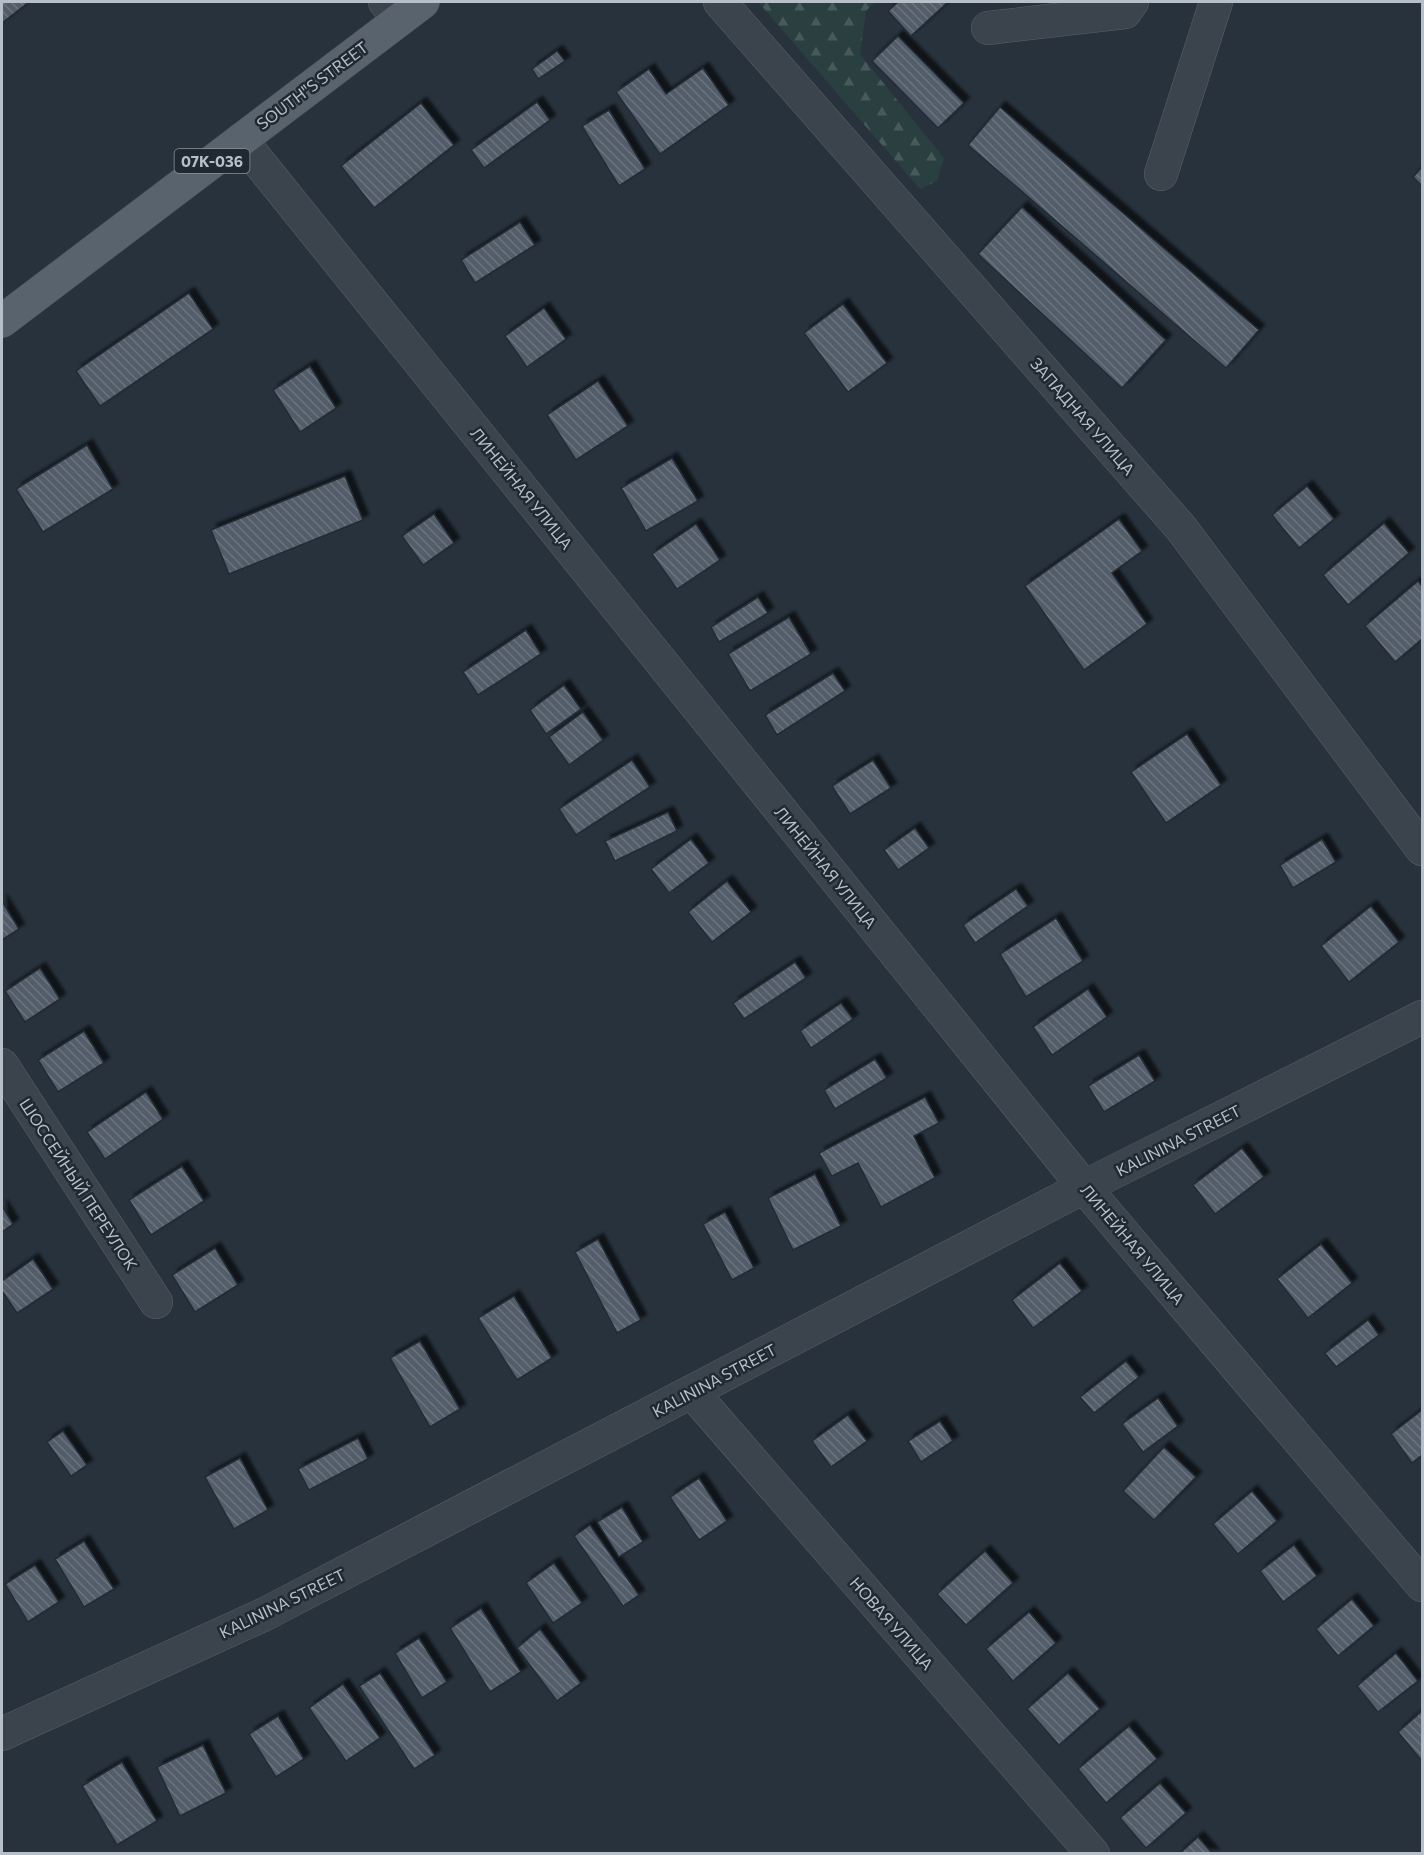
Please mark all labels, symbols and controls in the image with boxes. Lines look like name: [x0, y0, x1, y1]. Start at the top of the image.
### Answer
street label: SOUTH"S STREET: [253, 37, 371, 133]
road number: 07К-036: [174, 149, 250, 173]
street label: ЗАПАДНАЯ УЛИЦА: [1027, 353, 1139, 479]
street label: ЛИНЕЙНАЯ УЛИЦА: [467, 423, 577, 553]
street label: ЛИНЕЙНАЯ УЛИЦА: [771, 802, 881, 932]
street label: ШОССЕЙНЫЙ ПЕРЕУЛОК: [16, 1095, 142, 1274]
street label: KALININA STREET: [1112, 1100, 1244, 1180]
street label: ЛИНЕЙНАЯ УЛИЦА: [1077, 1180, 1189, 1308]
street label: KALININA STREET: [649, 1339, 779, 1421]
street label: KALININA STREET: [216, 1564, 348, 1642]
street label: НОВАЯ УЛИЦА: [846, 1573, 938, 1673]

